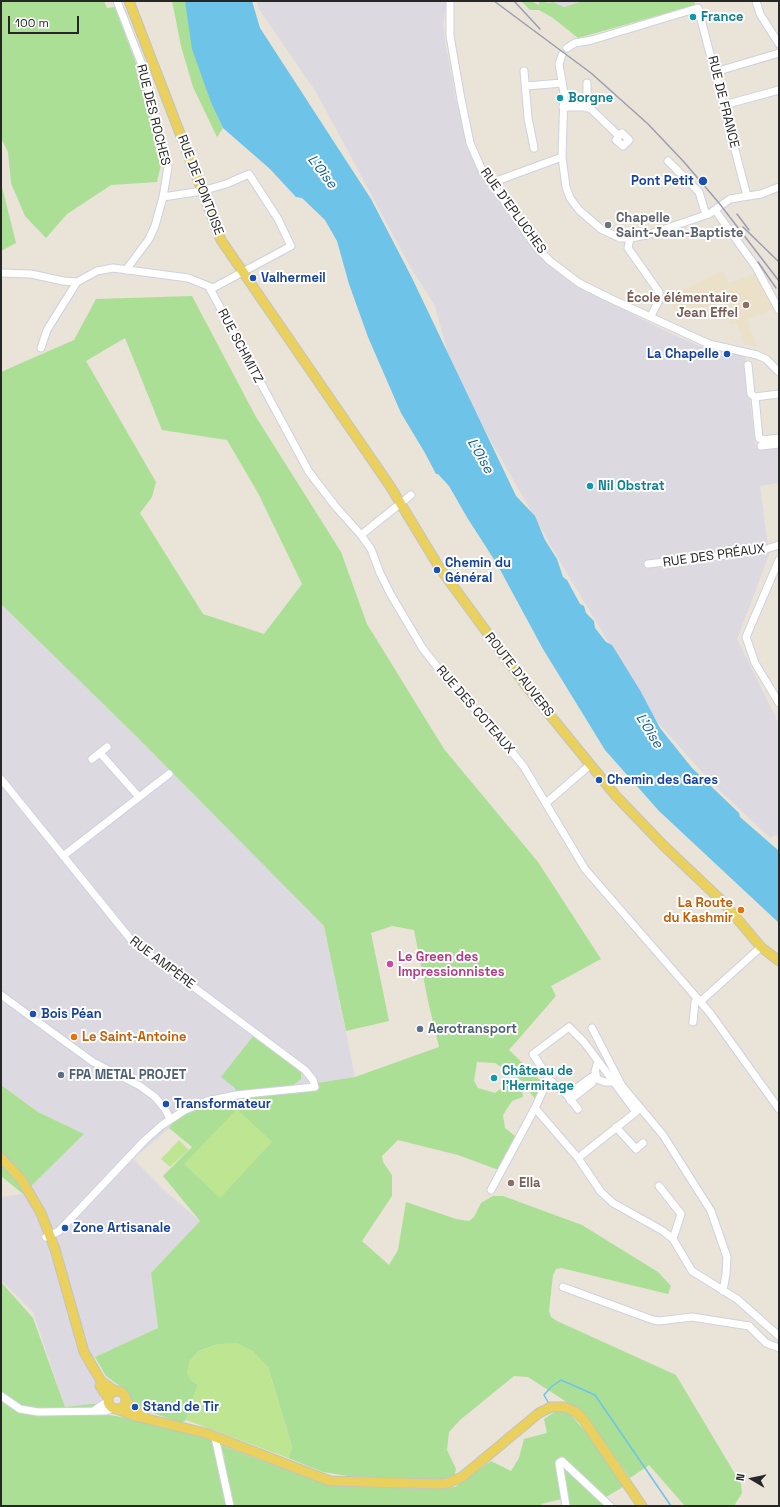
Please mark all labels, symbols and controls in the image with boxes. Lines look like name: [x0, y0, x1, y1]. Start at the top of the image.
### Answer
scale bar: [10, 8, 81, 34]
place label: France: [701, 9, 744, 25]
marker: France: [688, 12, 698, 22]
text: 100 m: [15, 15, 49, 31]
street label: RUE DE FRANCE: [704, 54, 742, 150]
street label: RUE DES ROCHES: [133, 63, 173, 167]
place label: Borgne: [568, 90, 613, 106]
marker: Borgne: [555, 93, 565, 103]
street label: RUE DE PONTOISE: [174, 133, 226, 237]
water label: L'Oise: [304, 152, 340, 192]
street label: RUE D'EPLUCHES: [477, 165, 549, 257]
place label: Pont Petit: [631, 173, 694, 189]
marker: Pont Petit: [697, 175, 709, 187]
place label: Chapelle Saint-Jean-Baptiste: [616, 210, 744, 241]
marker: Chapelle Saint-Jean-Baptiste: [603, 220, 613, 230]
place label: Valhermeil: [261, 270, 326, 286]
marker: Valhermeil: [248, 273, 258, 283]
place label: École élémentaire Jean Effel: [627, 290, 738, 321]
marker: École élémentaire Jean Effel: [741, 300, 751, 310]
street label: RUE SCHMITZ: [214, 306, 266, 386]
place label: La Chapelle: [647, 346, 719, 362]
marker: La Chapelle: [722, 349, 732, 359]
water label: L'Oise: [463, 435, 497, 477]
place label: Nil Obstrat: [598, 478, 665, 494]
marker: Nil Obstrat: [585, 481, 595, 491]
street label: RUE DES PRÉAUX: [662, 541, 766, 571]
place label: Chemin du Général: [445, 555, 511, 586]
marker: Chemin du Général: [432, 565, 442, 575]
street label: ROUTE D'AUVERS: [481, 630, 557, 720]
street label: RUE DES COTEAUX: [433, 663, 517, 757]
water label: L'Oise: [632, 710, 666, 752]
place label: Chemin des Gares: [607, 772, 718, 788]
marker: Chemin des Gares: [594, 775, 604, 785]
place label: La Route du Kashmir: [663, 895, 733, 926]
marker: La Route du Kashmir: [736, 905, 746, 915]
street label: RUE AMPÈRE: [126, 933, 198, 993]
place label: Le Green des Impressionnistes: [398, 949, 504, 980]
marker: Le Green des Impressionnistes: [385, 959, 395, 969]
place label: Bois Péan: [41, 1006, 102, 1022]
marker: Bois Péan: [28, 1009, 38, 1019]
place label: Aerotransport: [428, 1021, 517, 1037]
marker: Aerotransport: [415, 1024, 425, 1034]
place label: Le Saint-Antoine: [82, 1029, 186, 1045]
marker: Le Saint-Antoine: [69, 1032, 79, 1042]
place label: Château de l'Hermitage: [502, 1063, 574, 1094]
place label: FPA METAL PROJET: [69, 1067, 186, 1083]
marker: FPA METAL PROJET: [56, 1070, 66, 1080]
marker: Château de l'Hermitage: [489, 1073, 499, 1083]
place label: Transformateur: [174, 1096, 271, 1112]
marker: Transformateur: [161, 1099, 171, 1109]
place label: Ella: [519, 1175, 541, 1191]
marker: Ella: [506, 1178, 516, 1188]
place label: Zone Artisanale: [73, 1220, 171, 1236]
marker: Zone Artisanale: [60, 1223, 70, 1233]
place label: Stand de Tir: [143, 1399, 219, 1415]
marker: Stand de Tir: [130, 1402, 140, 1412]
north arrow: [732, 1459, 772, 1499]
text: N: [733, 1472, 748, 1482]

